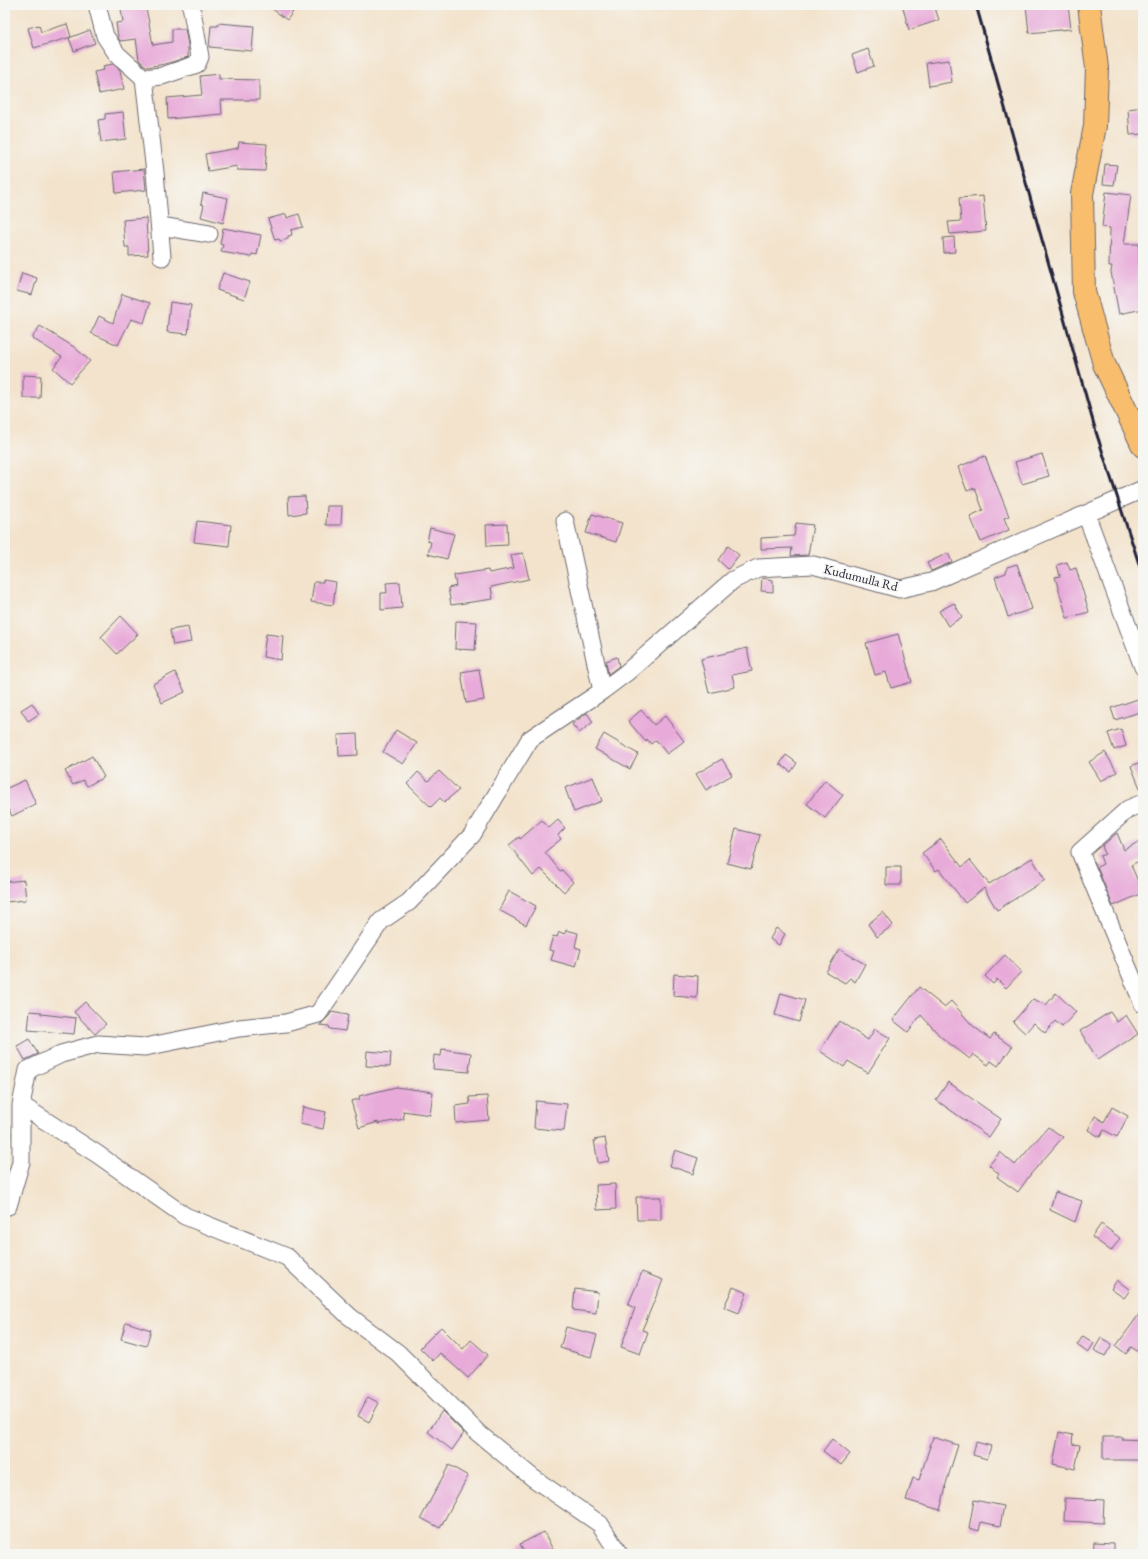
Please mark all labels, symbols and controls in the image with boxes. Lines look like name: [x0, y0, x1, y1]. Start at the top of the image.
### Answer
street label: Kudumulla Rd: [822, 560, 900, 595]

